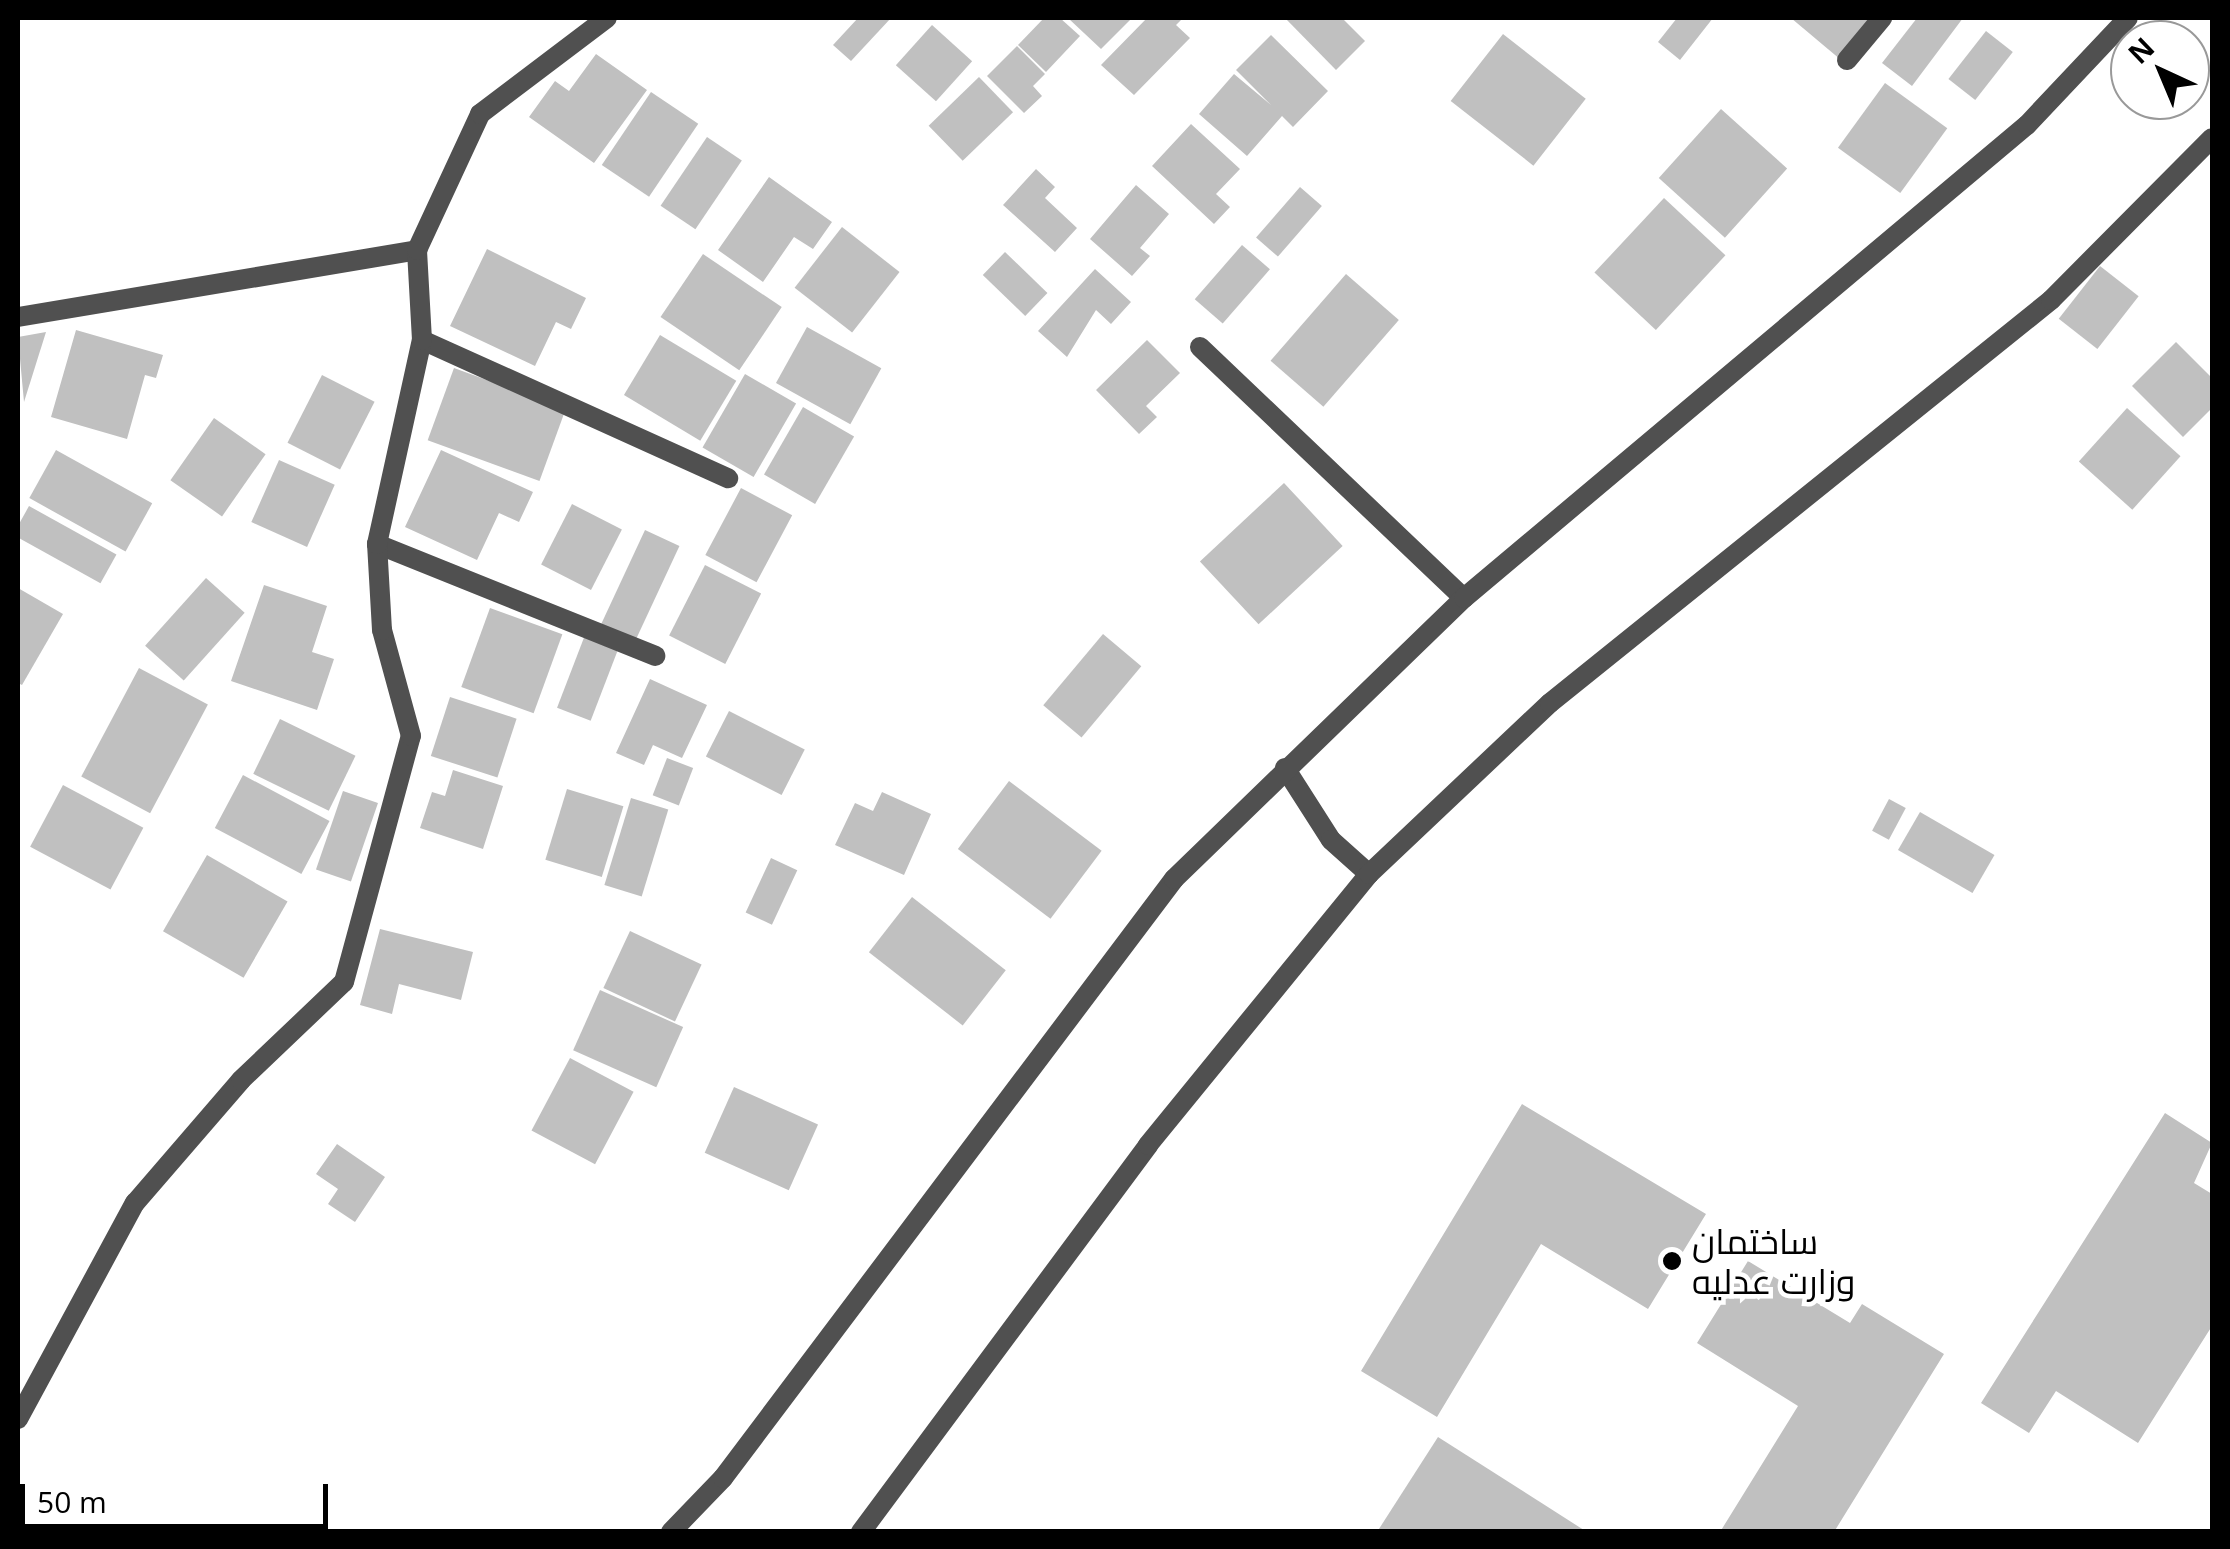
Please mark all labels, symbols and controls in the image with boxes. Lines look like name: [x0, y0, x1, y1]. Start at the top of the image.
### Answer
north arrow: [2110, 20, 2210, 120]
text: N: [2119, 28, 2162, 71]
place label: ساختمان وزارت عدلیه: [1692, 1220, 1855, 1302]
marker: ساختمان وزارت عدلیه: [1661, 1250, 1683, 1272]
scale bar: [25, 1464, 332, 1526]
text: 50 m: [37, 1481, 107, 1522]

